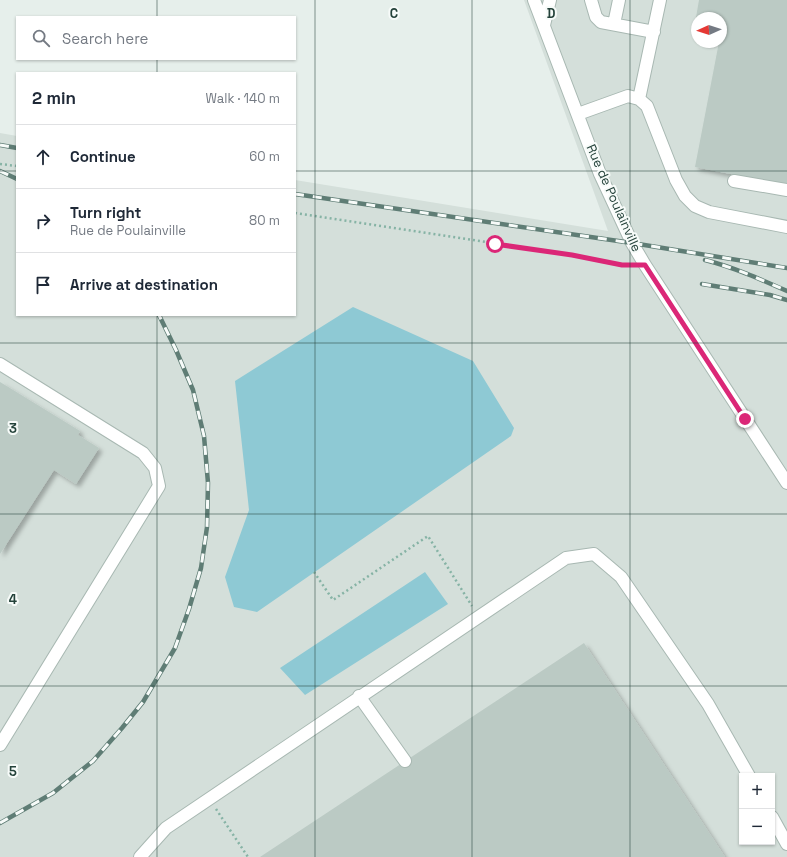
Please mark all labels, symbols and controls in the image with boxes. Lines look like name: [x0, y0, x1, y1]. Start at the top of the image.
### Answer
text: C: [390, 5, 398, 22]
text: D: [547, 5, 556, 22]
north arrow: [691, 12, 727, 48]
search box: [16, 16, 296, 60]
icon: search: [30, 27, 52, 49]
text: Search here: [62, 29, 148, 48]
text: 2 min: [32, 87, 76, 109]
text: Walk · 140 m: [206, 90, 280, 107]
street label: Rue de Poulainville: [583, 142, 645, 254]
icon: ahead: [32, 146, 54, 168]
text: Continue: [70, 147, 136, 166]
text: 60 m: [249, 148, 280, 165]
text: Turn right: [70, 203, 141, 222]
icon: right: [32, 210, 54, 232]
text: 80 m: [249, 212, 280, 229]
text: Rue de Poulainville: [70, 222, 186, 239]
route start: [486, 235, 504, 253]
icon: arrive: [32, 274, 54, 296]
text: Arrive at destination: [70, 275, 218, 294]
route end: [736, 410, 754, 428]
text: 3: [9, 420, 17, 437]
text: 4: [9, 591, 17, 608]
text: 5: [9, 763, 17, 780]
map controls: [739, 773, 775, 845]
button: +: [739, 773, 775, 809]
button: −: [739, 809, 775, 845]

